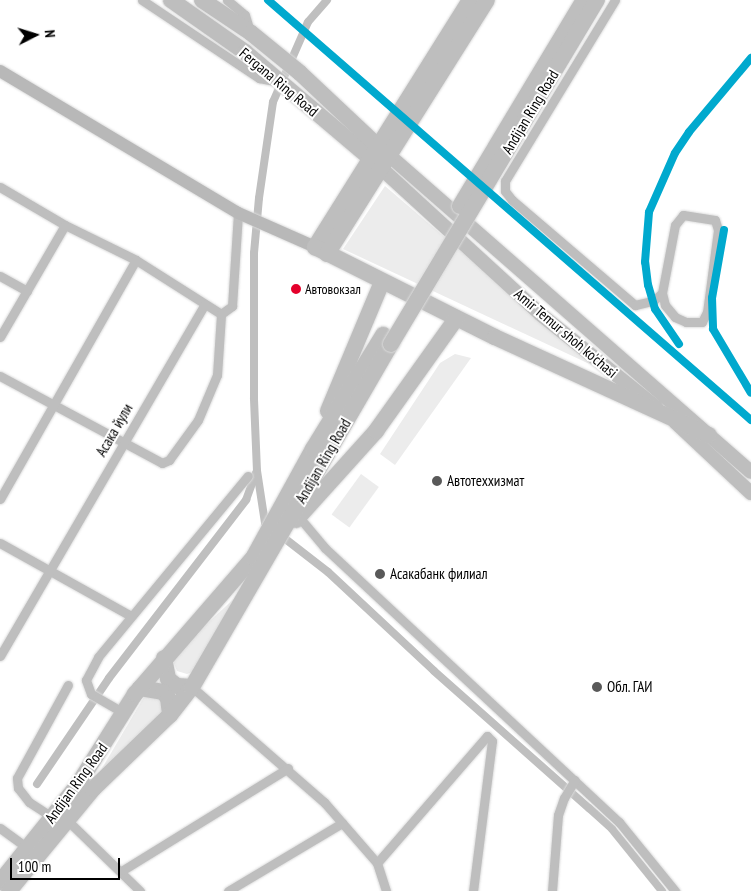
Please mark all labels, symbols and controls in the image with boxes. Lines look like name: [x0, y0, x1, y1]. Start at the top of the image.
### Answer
north arrow: [10, 10, 60, 60]
text: N: [41, 29, 59, 38]
street label: Fergana Ring Road: [236, 44, 322, 120]
street label: Andijan Ring Road: [498, 67, 562, 157]
place label: Автовокзал: [305, 281, 361, 297]
marker: Автовокзал: [291, 284, 301, 294]
street label: Amir Temur shoh ko'chasi: [511, 284, 621, 382]
street label: Асака йули: [92, 400, 136, 460]
street label: Andijan Ring Road: [292, 415, 354, 507]
place label: Автотеххизмат: [447, 472, 524, 490]
marker: Автотеххизмат: [431, 475, 443, 487]
place label: Асакабанк филиал: [390, 565, 488, 583]
marker: Асакабанк филиал: [374, 568, 386, 580]
place label: Обл. ГАИ: [607, 678, 653, 696]
marker: Обл. ГАИ: [591, 681, 603, 693]
street label: Andijan Ring Road: [41, 739, 111, 827]
scale bar: [12, 848, 122, 880]
text: 100 m: [18, 857, 51, 876]

